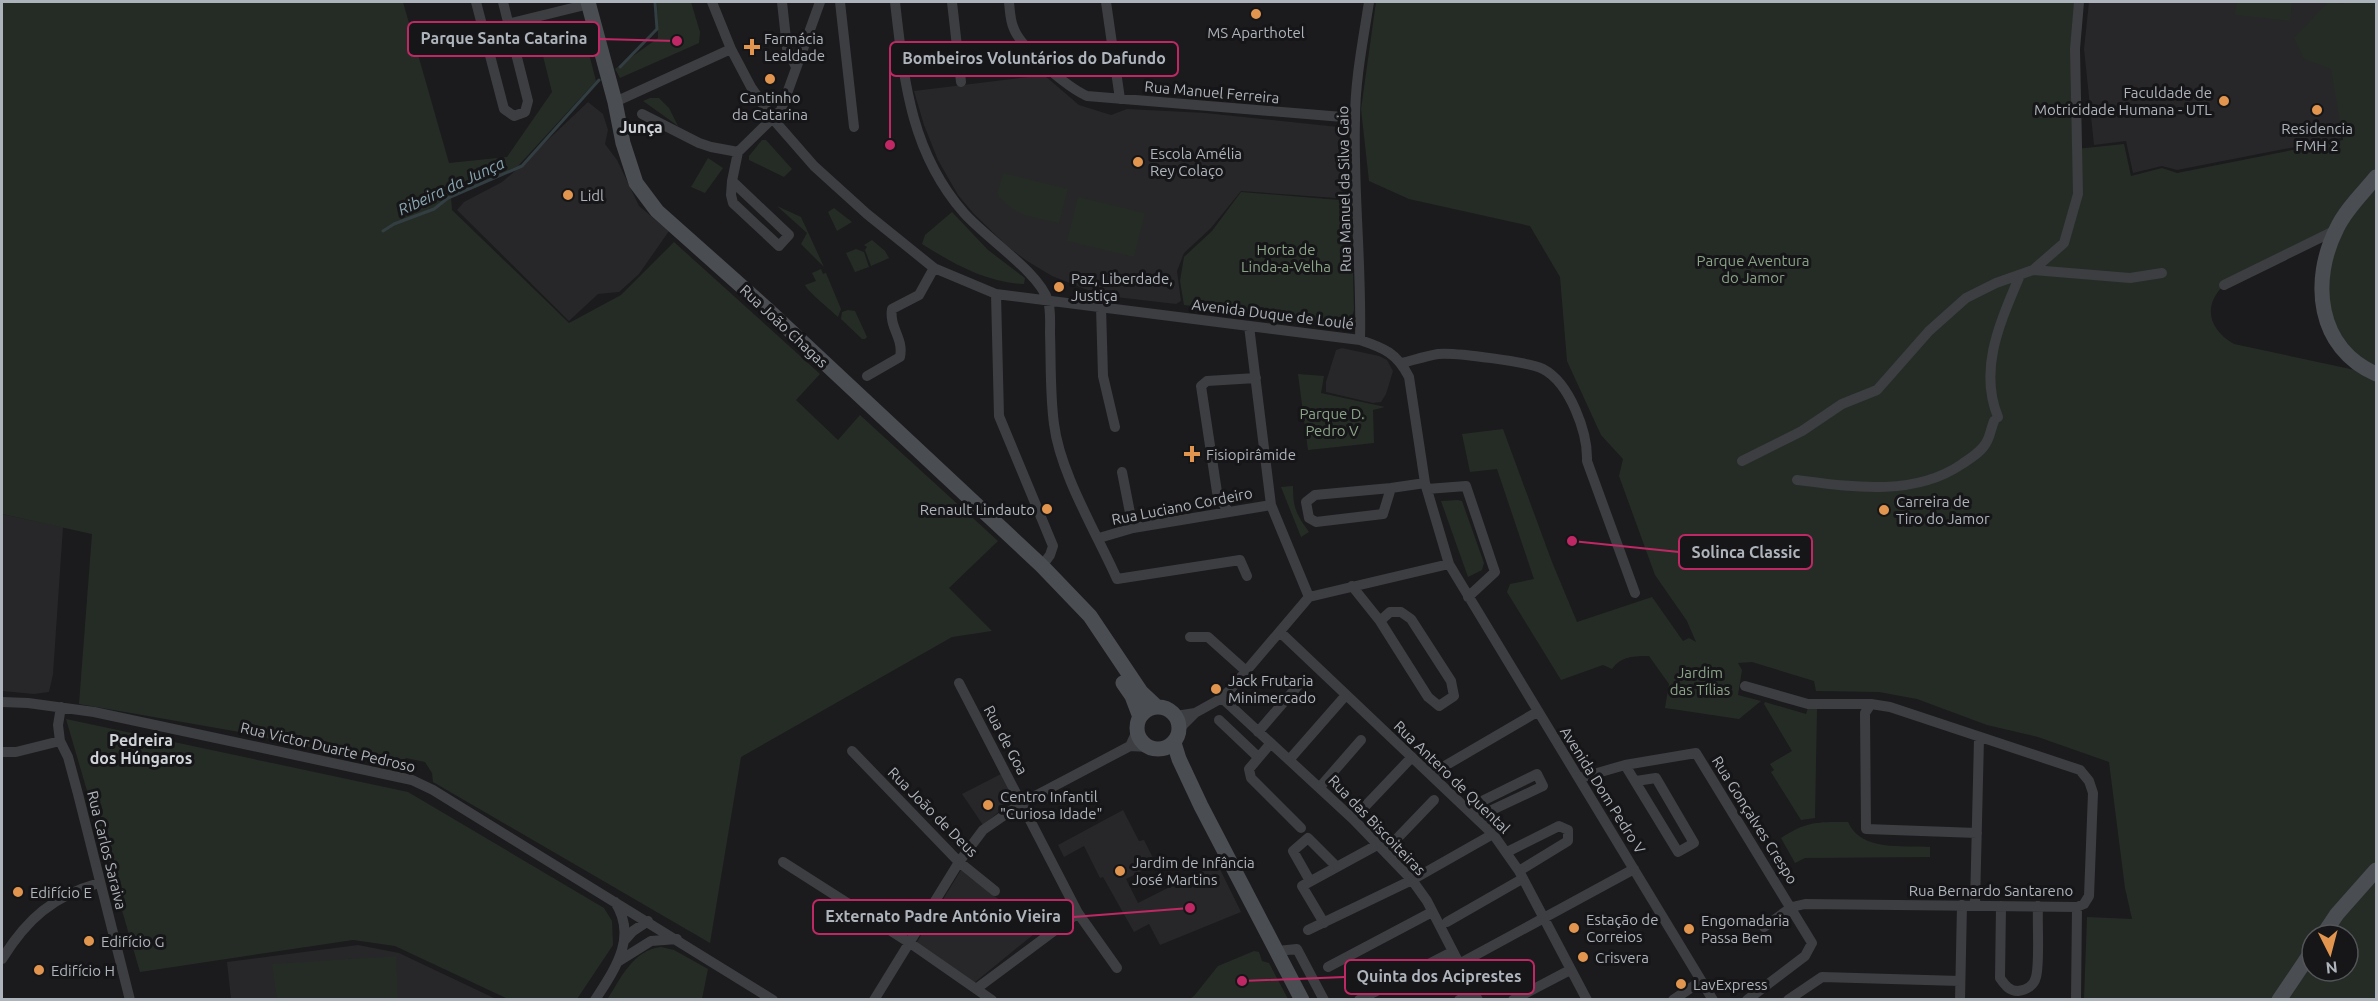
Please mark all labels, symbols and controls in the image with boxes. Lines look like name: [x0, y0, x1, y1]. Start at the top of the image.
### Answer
marker: MS Aparthotel: [1249, 7, 1263, 21]
callout: Parque Santa Catarina: [408, 22, 599, 56]
place label: MS Aparthotel: [1207, 24, 1305, 41]
text: Parque Santa Catarina: [421, 29, 587, 47]
place label: Farmácia Lealdade: [764, 30, 825, 64]
marker: Farmácia Lealdade: [745, 40, 759, 54]
callout: Bombeiros Voluntários do Dafundo: [890, 42, 1178, 76]
text: Bombeiros Voluntários do Dafundo: [902, 49, 1166, 67]
marker: Cantinho da Catarina: [763, 72, 777, 86]
street label: Rua Manuel Ferreira: [1144, 78, 1280, 106]
place label: Faculdade de Motricidade Humana - UTL: [2034, 84, 2212, 118]
place label: Cantinho da Catarina: [732, 89, 808, 123]
marker: Faculdade de Motricidade Humana - UTL: [2217, 94, 2231, 108]
marker: Residencia FMH 2: [2310, 103, 2324, 117]
street label: Rua Manuel da Silva Gaio: [1334, 106, 1354, 272]
district label: Junça: [619, 118, 663, 137]
place label: Residencia FMH 2: [2281, 120, 2353, 154]
place label: Escola Amélia Rey Colaço: [1150, 145, 1242, 179]
water label: Ribeira da Junça: [395, 153, 507, 219]
marker: Escola Amélia Rey Colaço: [1131, 155, 1145, 169]
place label: Lidl: [580, 187, 604, 204]
marker: Lidl: [561, 188, 575, 202]
park label: Horta de Linda-a-Velha: [1241, 241, 1331, 275]
park label: Parque Aventura do Jamor: [1697, 252, 1809, 286]
place label: Paz, Liberdade, Justiça: [1071, 270, 1173, 304]
marker: Paz, Liberdade, Justiça: [1052, 280, 1066, 294]
street label: Rua João Chagas: [737, 281, 831, 371]
street label: Avenida Duque de Loulé: [1191, 296, 1355, 332]
park label: Parque D. Pedro V: [1299, 405, 1365, 439]
marker: Fisiopirâmide: [1183, 445, 1201, 463]
place label: Fisiopirâmide: [1206, 446, 1296, 463]
street label: Rua Luciano Cordeiro: [1110, 484, 1254, 528]
place label: Carreira de Tiro do Jamor: [1896, 493, 1990, 527]
place label: Renault Lindauto: [920, 501, 1035, 518]
marker: Renault Lindauto: [1040, 502, 1054, 516]
marker: Carreira de Tiro do Jamor: [1877, 503, 1891, 517]
callout: Solinca Classic: [1679, 535, 1812, 569]
text: Solinca Classic: [1692, 543, 1801, 561]
park label: Jardim das Tílias: [1670, 664, 1730, 698]
place label: Jack Frutaria Minimercado: [1228, 672, 1316, 706]
marker: Jack Frutaria Minimercado: [1209, 682, 1223, 696]
street label: Rua de Goa: [981, 702, 1031, 778]
street label: Rua Antero de Quental: [1391, 717, 1513, 837]
street label: Rua Victor Duarte Pedroso: [239, 719, 417, 775]
street label: Avenida Dom Pedro V: [1557, 724, 1649, 857]
district label: Pedreira dos Húngaros: [90, 731, 192, 767]
street label: Rua Gonçalves Crespo: [1709, 753, 1801, 887]
street label: Rua João de Deus: [885, 764, 981, 860]
street label: Rua das Biscoiteiras: [1325, 772, 1429, 878]
place label: Centro Infantil "Curiosa Idade": [1000, 788, 1102, 822]
street label: Rua Carlos Saraiva: [84, 789, 130, 911]
marker: Centro Infantil "Curiosa Idade": [981, 798, 995, 812]
place label: Jardim de Infância José Martins: [1132, 854, 1255, 888]
marker: Jardim de Infância José Martins: [1113, 864, 1127, 878]
street label: Rua Bernardo Santareno: [1909, 882, 2073, 899]
place label: Edifício E: [30, 884, 92, 901]
marker: Edifício E: [11, 885, 25, 899]
callout: Externato Padre António Vieira: [813, 900, 1073, 934]
text: Externato Padre António Vieira: [825, 907, 1061, 925]
place label: Estação de Correios: [1586, 911, 1658, 945]
place label: Engomadaria Passa Bem: [1701, 912, 1790, 946]
marker: Estação de Correios: [1567, 921, 1581, 935]
marker: Engomadaria Passa Bem: [1682, 922, 1696, 936]
north arrow: [2300, 923, 2360, 983]
place label: Edifício G: [101, 933, 164, 950]
marker: Edifício G: [82, 934, 96, 948]
place label: Crisvera: [1595, 949, 1649, 966]
marker: Crisvera: [1576, 950, 1590, 964]
text: N: [2325, 958, 2338, 977]
callout: Quinta dos Aciprestes: [1345, 960, 1534, 994]
place label: Edifício H: [51, 962, 115, 979]
marker: Edifício H: [32, 963, 46, 977]
text: Quinta dos Aciprestes: [1356, 967, 1522, 985]
place label: LavExpress: [1693, 976, 1768, 993]
marker: LavExpress: [1674, 977, 1688, 991]

